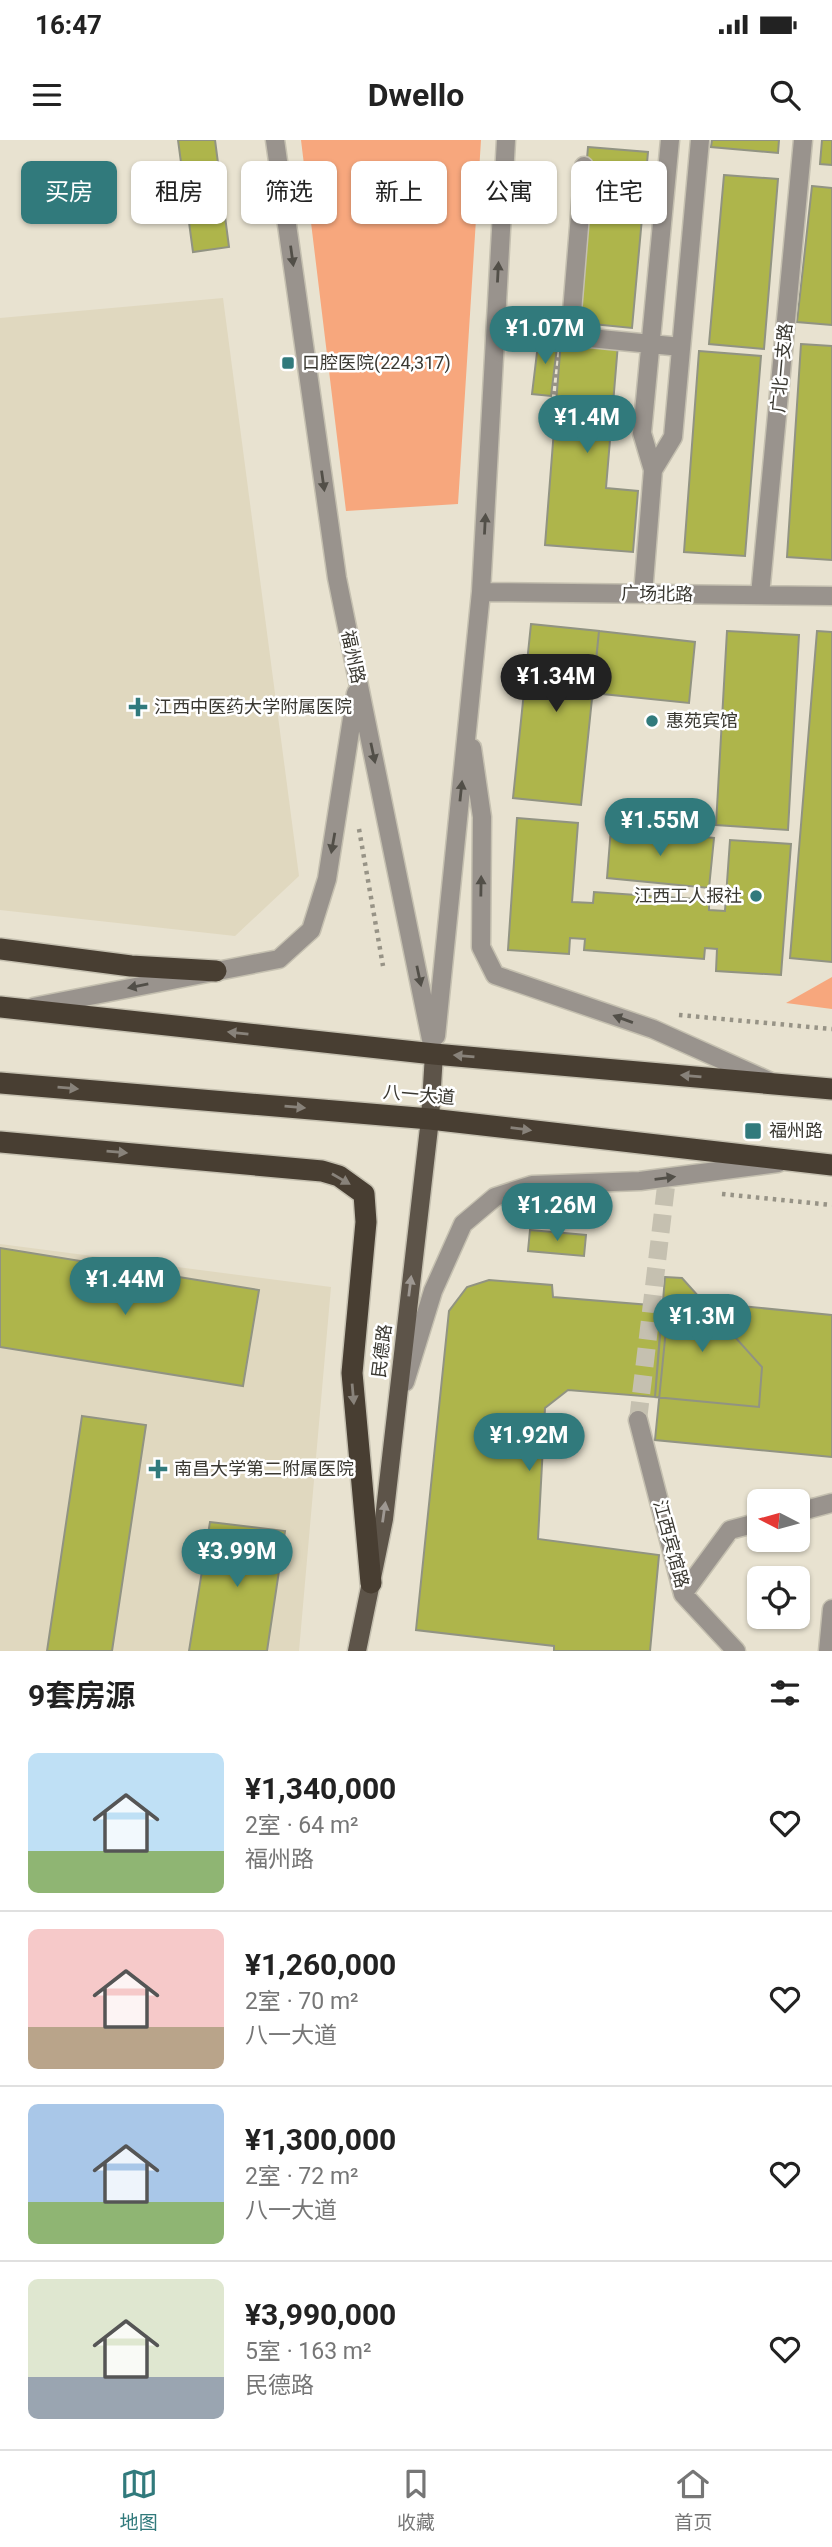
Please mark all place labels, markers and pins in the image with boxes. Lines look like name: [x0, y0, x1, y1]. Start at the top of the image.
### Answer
pin: ¥1.07M: [488, 306, 602, 366]
place label: 口腔医院(224,317): [302, 352, 451, 374]
marker: 口腔医院(224,317): [280, 355, 296, 371]
pin: ¥1.4M: [538, 396, 636, 455]
pin: ¥1.34M: [499, 654, 613, 714]
place label: 江西中医药大学附属医院: [154, 696, 352, 717]
marker: 江西中医药大学附属医院: [128, 697, 148, 717]
place label: 惠苑宾馆: [666, 710, 738, 731]
marker: 惠苑宾馆: [644, 713, 660, 729]
pin: ¥1.55M: [603, 798, 717, 858]
place label: 江西工人报社: [634, 885, 742, 906]
marker: 江西工人报社: [748, 888, 764, 904]
place label: 福州路: [769, 1120, 823, 1141]
marker: 福州路: [743, 1121, 763, 1141]
pin: ¥1.26M: [500, 1184, 614, 1243]
pin: ¥1.44M: [68, 1258, 182, 1317]
pin: ¥1.3M: [653, 1294, 751, 1354]
pin: ¥1.92M: [472, 1414, 586, 1473]
place label: 南昌大学第二附属医院: [174, 1458, 354, 1479]
marker: 南昌大学第二附属医院: [148, 1459, 168, 1479]
pin: ¥3.99M: [180, 1530, 294, 1589]

